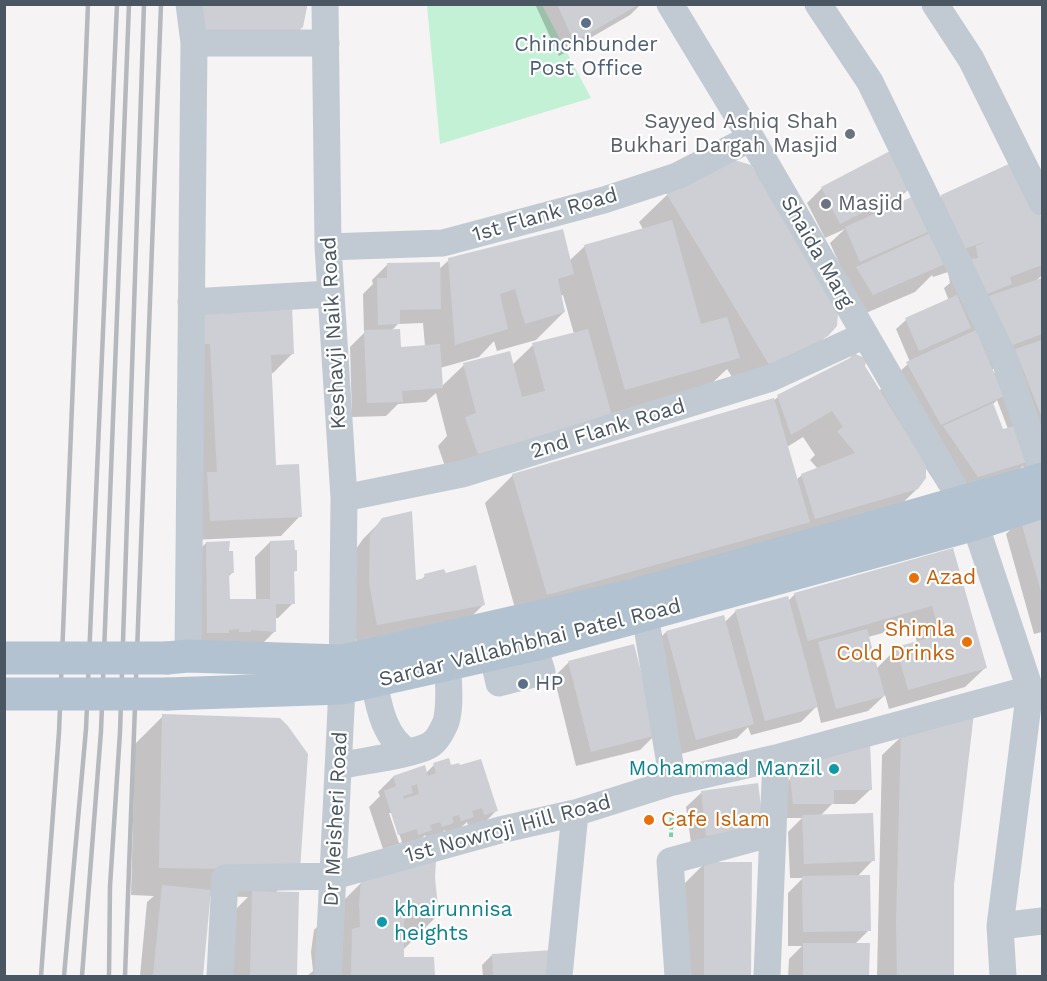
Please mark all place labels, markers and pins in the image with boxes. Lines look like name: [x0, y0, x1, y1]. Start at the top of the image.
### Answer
marker: Chinchbunder Post Office: [579, 16, 593, 30]
place label: Chinchbunder Post Office: [514, 32, 658, 82]
place label: Sayyed Ashiq Shah Bukhari Dargah Masjid: [610, 109, 838, 159]
marker: Sayyed Ashiq Shah Bukhari Dargah Masjid: [843, 127, 857, 141]
place label: Masjid: [838, 191, 903, 217]
marker: Masjid: [819, 197, 833, 211]
place label: Azad: [926, 565, 976, 591]
marker: Azad: [907, 571, 921, 585]
place label: Shimla Cold Drinks: [836, 617, 955, 667]
marker: Shimla Cold Drinks: [960, 635, 974, 649]
place label: HP: [535, 671, 563, 697]
marker: HP: [516, 677, 530, 691]
place label: Mohammad Manzil: [629, 756, 822, 782]
marker: Mohammad Manzil: [827, 762, 841, 776]
place label: Cafe Islam: [661, 807, 770, 833]
marker: Cafe Islam: [642, 813, 656, 827]
place label: khairunnisa heights: [394, 897, 512, 947]
marker: khairunnisa heights: [375, 915, 389, 929]

